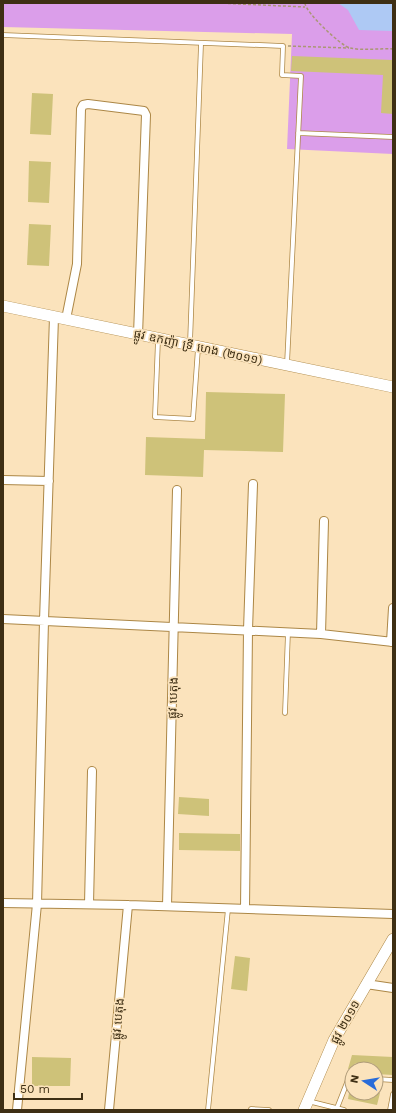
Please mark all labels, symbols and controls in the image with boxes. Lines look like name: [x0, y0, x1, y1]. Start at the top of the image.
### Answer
street label: ផ្លូវ ឧកញ៉ា ទ្រី ហេង (២០១១): [132, 327, 264, 371]
street label: ផ្លូវ បេតុង: [165, 677, 184, 719]
street label: ផ្លូវ បេតុង: [109, 997, 130, 1041]
street label: ផ្លូវ ២០១១: [327, 998, 366, 1048]
north arrow: [344, 1061, 384, 1101]
text: N: [348, 1074, 362, 1084]
scale bar: [14, 1075, 82, 1101]
text: 50 m: [20, 1082, 50, 1096]

